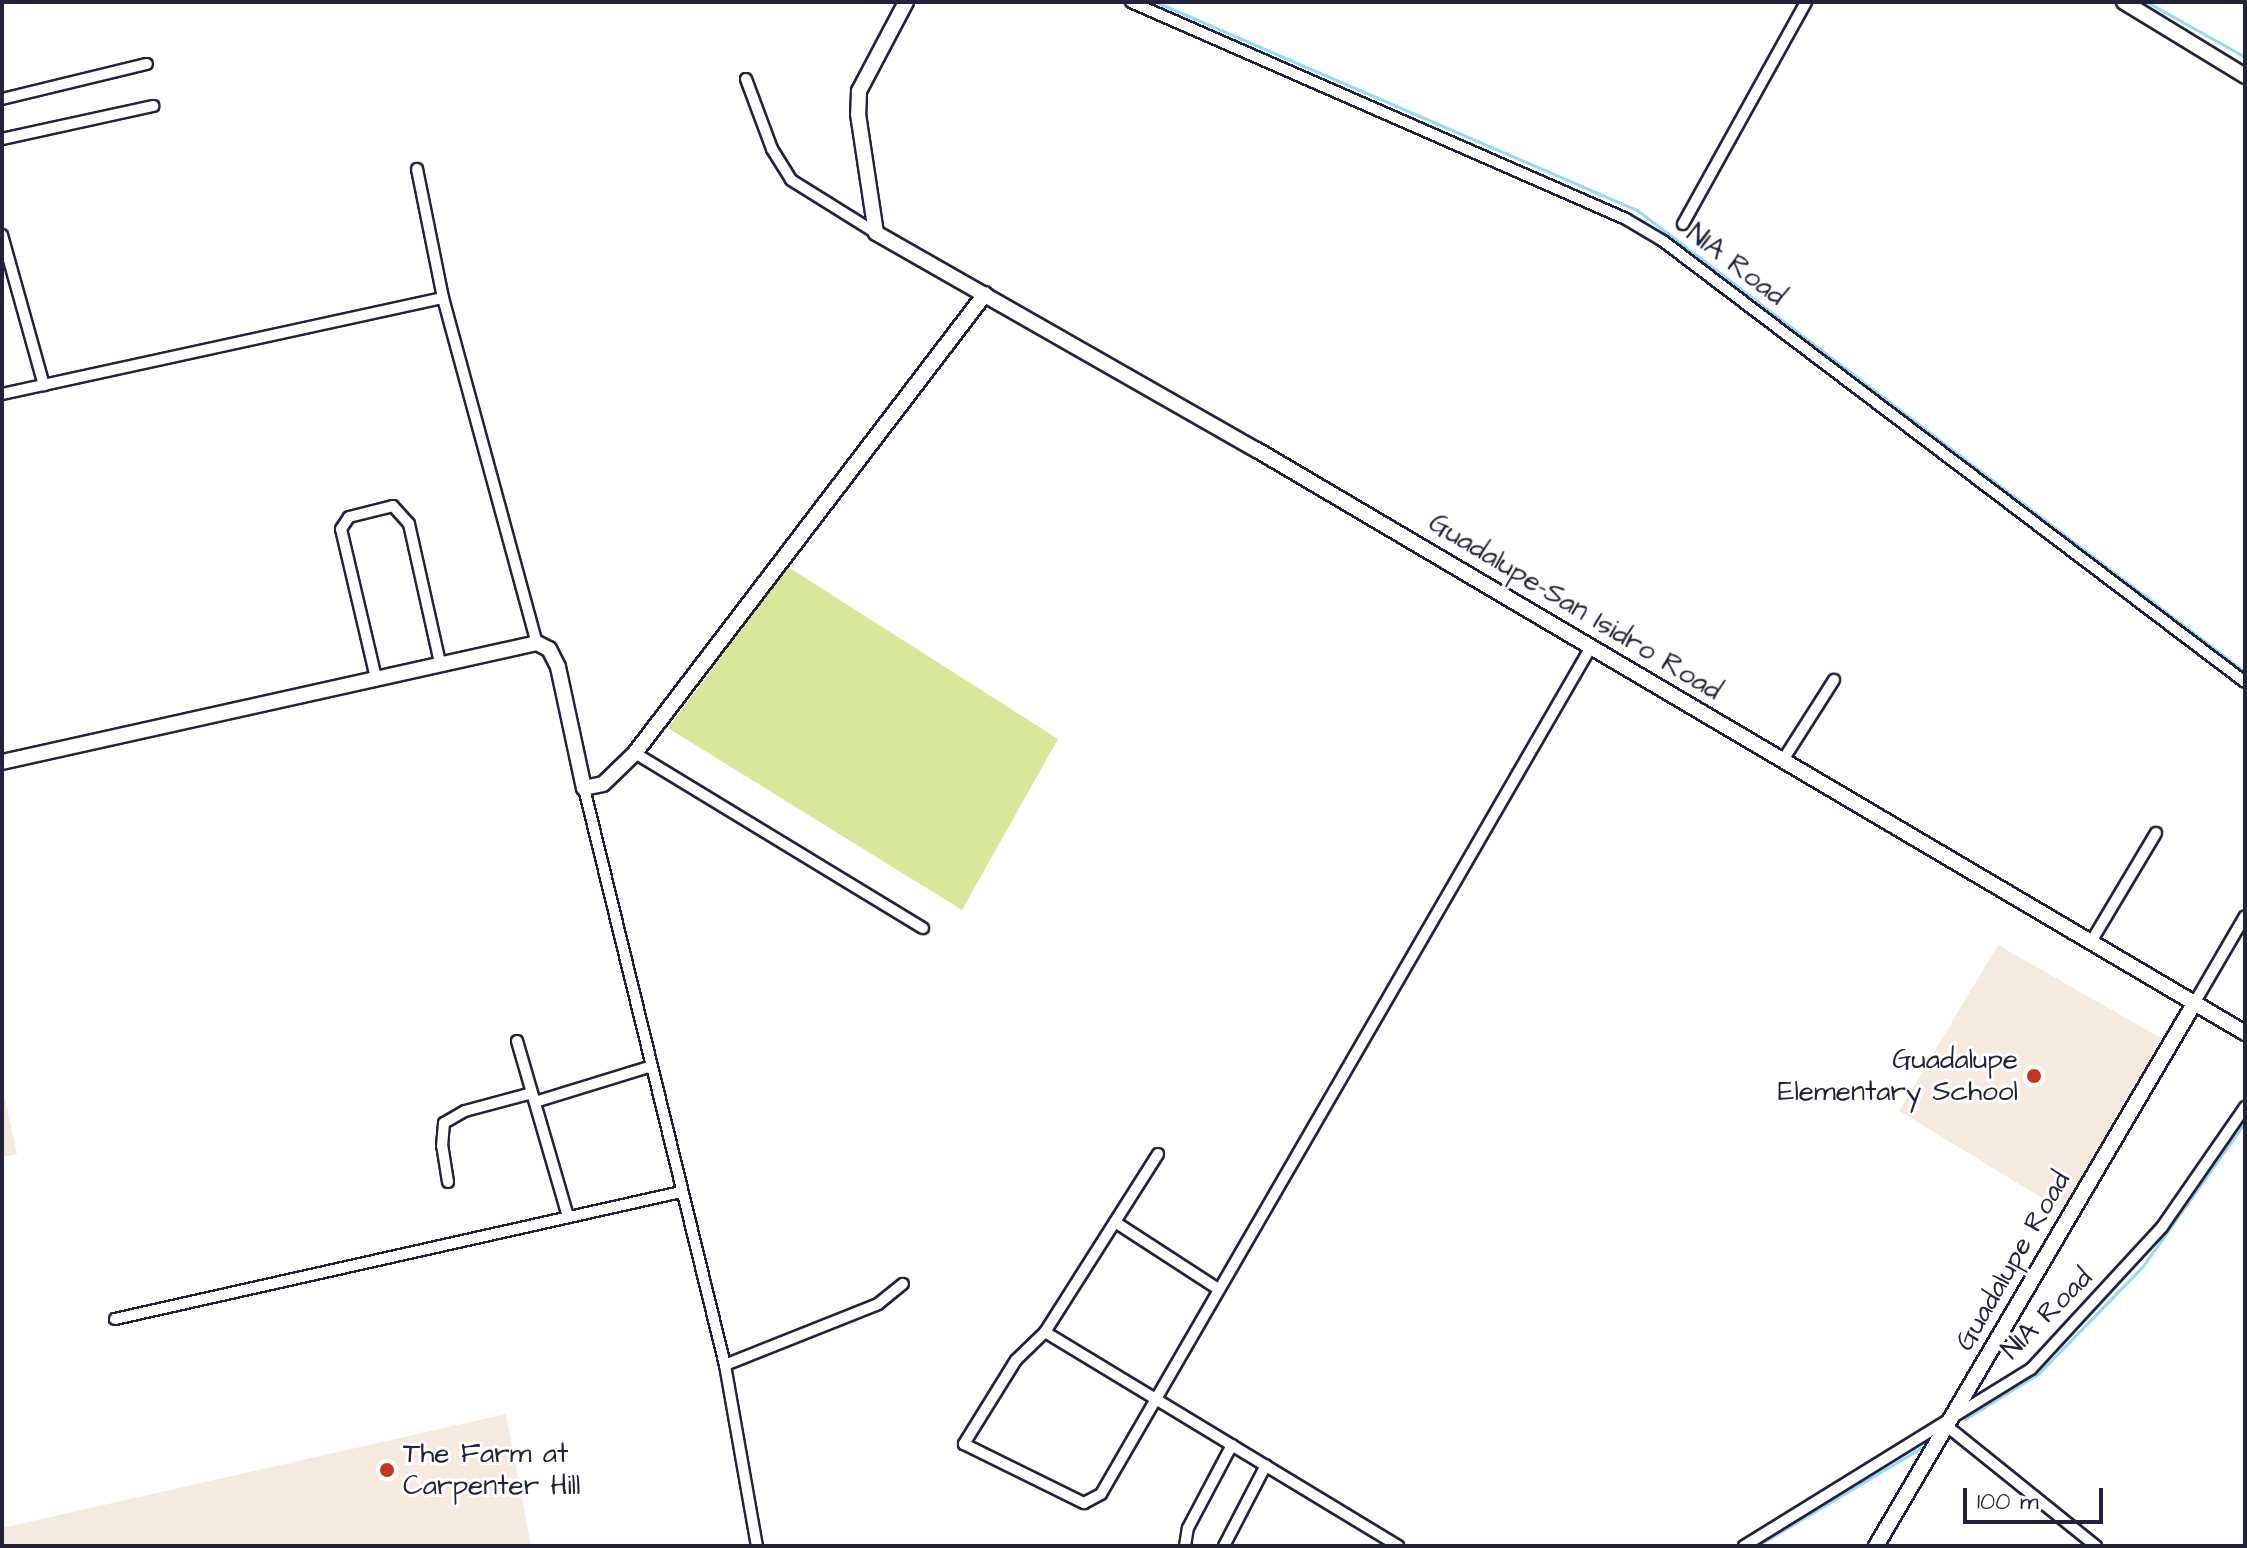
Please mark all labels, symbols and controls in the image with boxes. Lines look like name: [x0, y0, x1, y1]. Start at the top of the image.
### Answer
street label: NIA Road: [1680, 217, 1792, 313]
street label: Guadalupe-San Isidro Road: [1423, 506, 1727, 708]
place label: Guadalupe Elementary School: [1778, 1043, 2018, 1109]
marker: Guadalupe Elementary School: [2025, 1067, 2043, 1085]
street label: Guadalupe Road: [1948, 1165, 2078, 1357]
street label: NIA Road: [1994, 1261, 2100, 1367]
place label: The Farm at Carpenter Hill: [403, 1437, 580, 1503]
marker: The Farm at Carpenter Hill: [378, 1461, 396, 1479]
scale bar: [1967, 1472, 2107, 1522]
text: 100 m: [1977, 1485, 2039, 1519]

